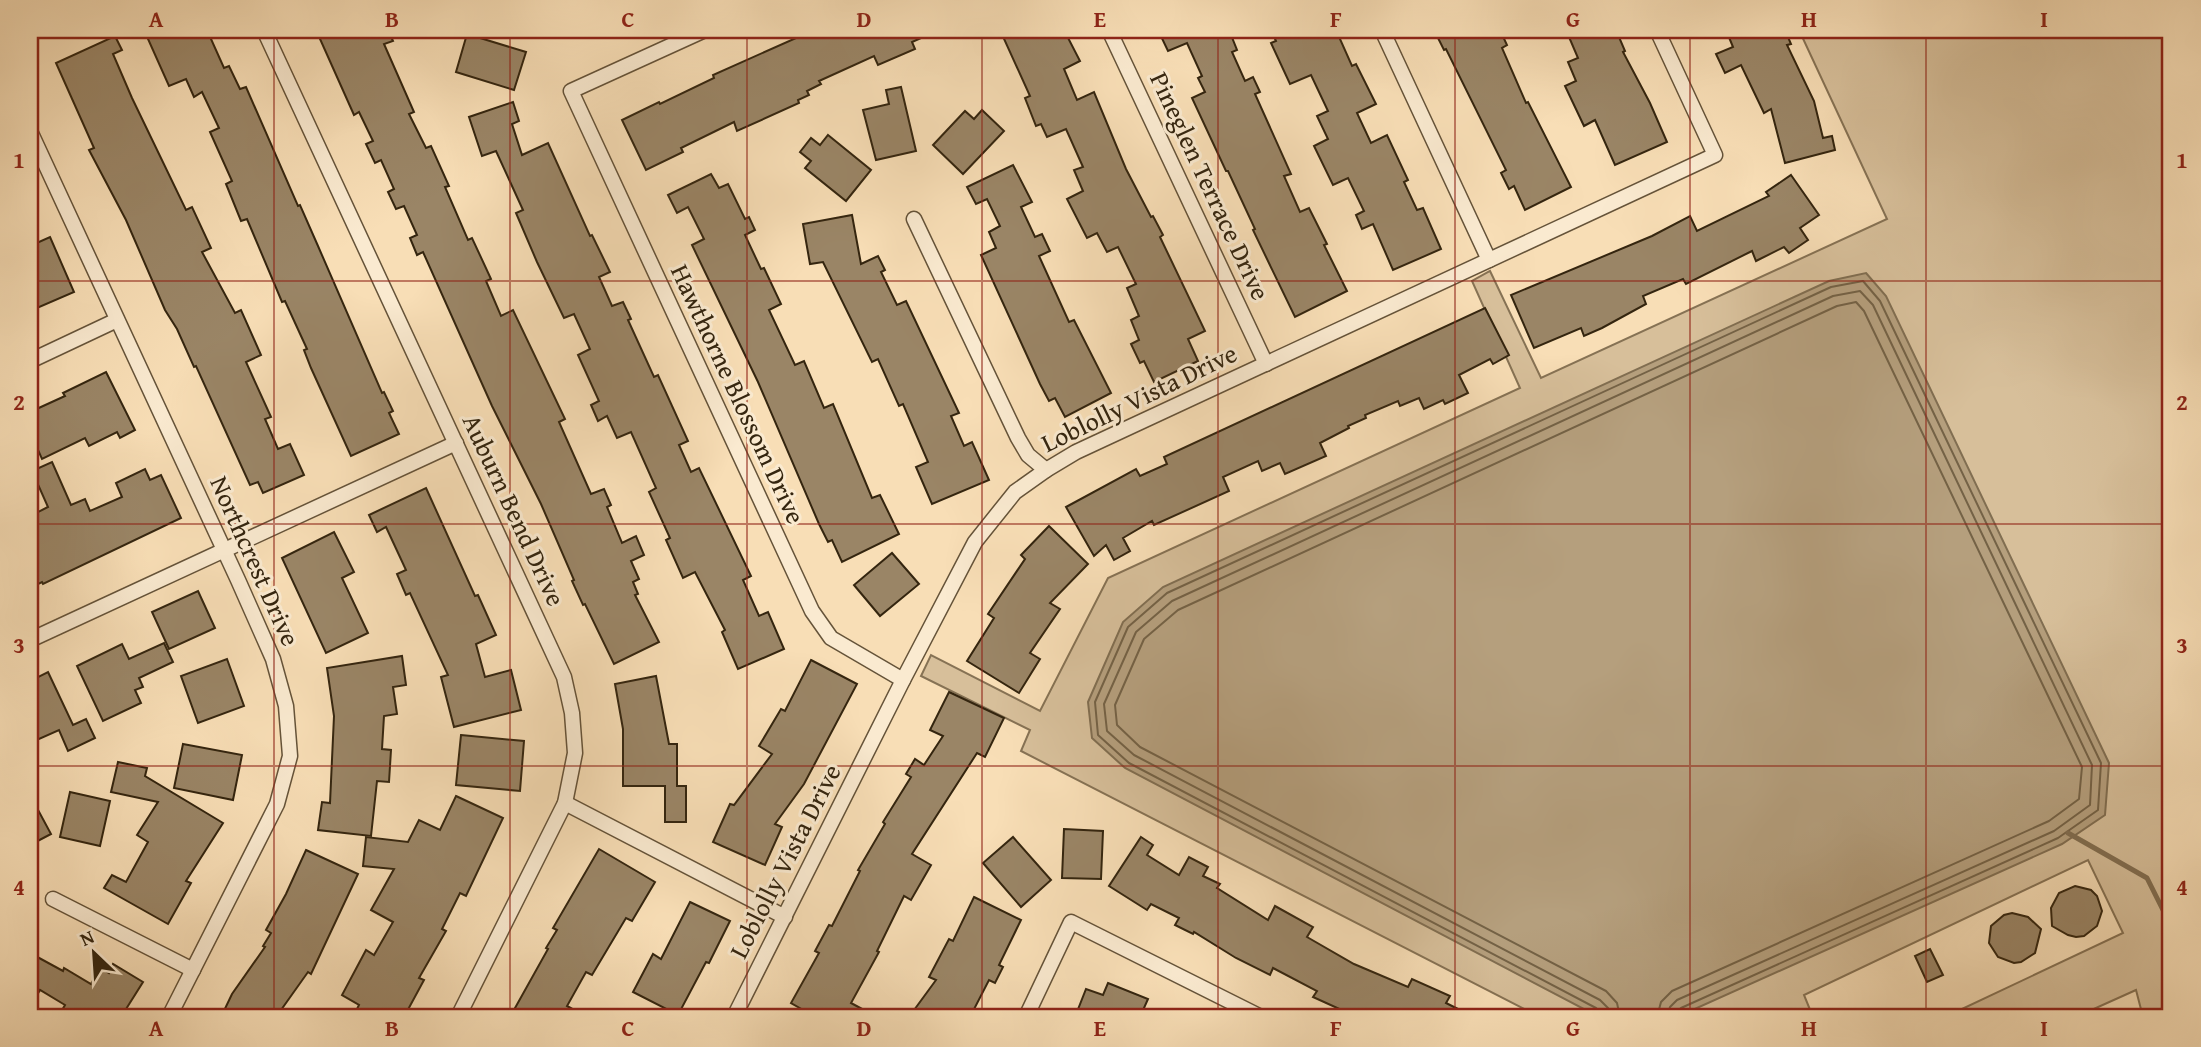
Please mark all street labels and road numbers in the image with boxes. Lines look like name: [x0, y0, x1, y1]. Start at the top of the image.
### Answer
street label: Pineglen Terrace Drive: [1140, 65, 1281, 306]
street label: Hawthorne Blossom Drive: [661, 258, 816, 530]
street label: Loblolly Vista Drive: [1034, 333, 1243, 462]
street label: Auburn Bend Drive: [453, 407, 576, 612]
street label: Northcrest Drive: [201, 470, 310, 652]
street label: Loblolly Vista Drive: [719, 757, 850, 965]

